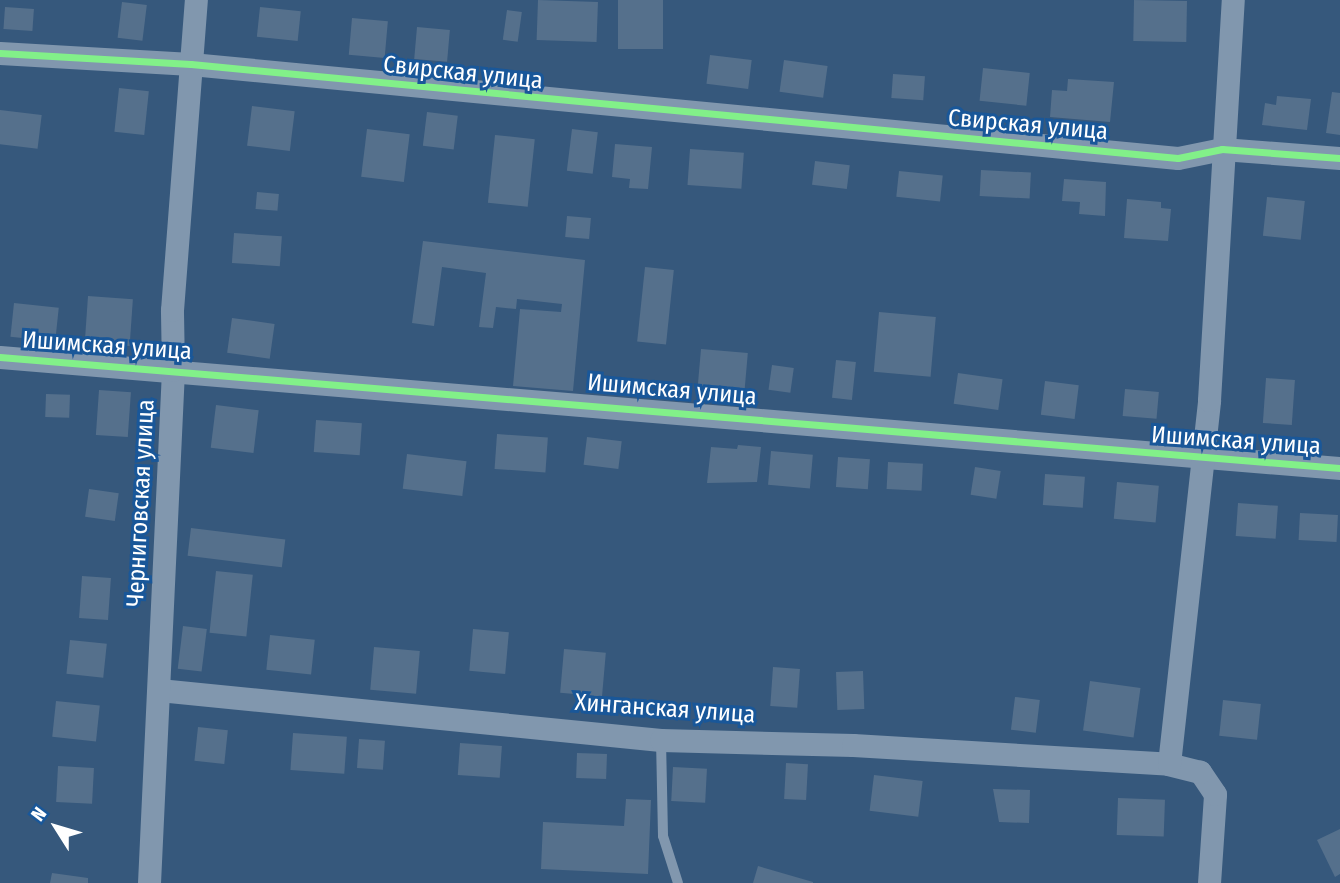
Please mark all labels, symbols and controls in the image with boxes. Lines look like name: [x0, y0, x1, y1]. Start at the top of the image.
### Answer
street label: Свирская улица: [382, 50, 544, 96]
street label: Свирская улица: [947, 104, 1109, 146]
street label: Ишимская улица: [21, 326, 193, 366]
street label: Ишимская улица: [586, 368, 758, 412]
street label: Черниговская улица: [121, 399, 161, 607]
street label: Ишимская улица: [1150, 421, 1322, 461]
street label: Хинганская улица: [574, 688, 756, 730]
north arrow: [21, 792, 91, 862]
text: N: [26, 803, 51, 826]

